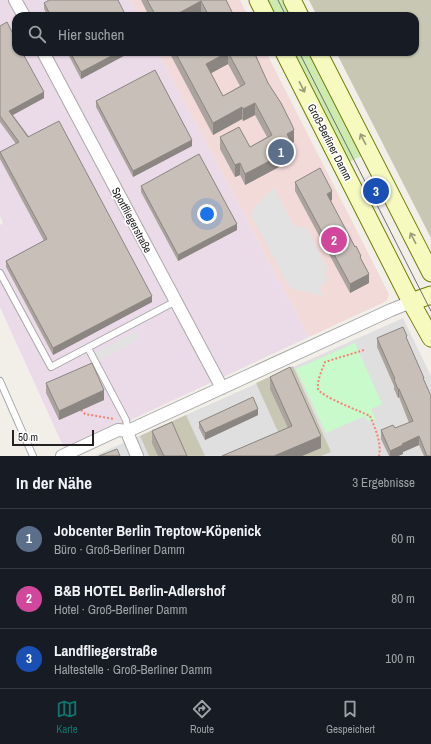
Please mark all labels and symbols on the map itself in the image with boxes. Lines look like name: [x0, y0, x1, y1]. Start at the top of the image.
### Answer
one-way arrow: [299, 81, 306, 93]
street label: Groß-Berliner Damm: [305, 101, 355, 183]
one-way arrow: [358, 133, 366, 145]
pin: 1: [268, 137, 294, 167]
pin: 3: [363, 176, 389, 206]
street label: Sportfliegerstraße: [109, 185, 155, 255]
your location: [197, 204, 217, 224]
pin: 2: [321, 225, 347, 255]
one-way arrow: [409, 232, 416, 244]
scale bar: [12, 428, 94, 447]

